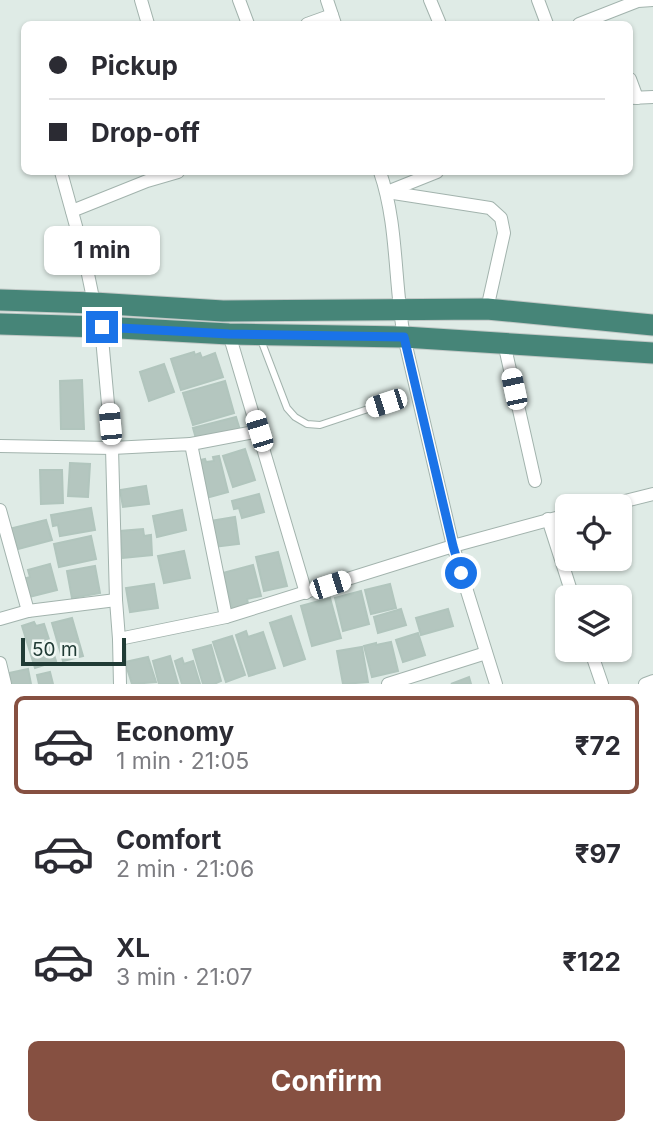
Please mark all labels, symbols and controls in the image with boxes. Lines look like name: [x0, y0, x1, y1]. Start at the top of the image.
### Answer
text: Pickup: [91, 50, 178, 81]
text: Drop-off: [91, 117, 200, 148]
callout: 1 min: [44, 226, 160, 274]
text: 1 min: [74, 236, 130, 264]
route end: [86, 311, 118, 343]
car: [500, 366, 529, 412]
car: [363, 387, 410, 419]
car: [98, 402, 123, 446]
car: [243, 408, 276, 454]
map controls: [555, 494, 632, 662]
button: locate: [555, 494, 632, 571]
route start: [445, 557, 477, 589]
car: [307, 569, 354, 601]
button: layers: [555, 585, 632, 662]
scale bar: [21, 634, 126, 666]
text: 50 m: [32, 638, 78, 661]
icon: car: [32, 714, 95, 777]
text: Economy: [116, 716, 234, 747]
text: ₹72: [575, 730, 621, 761]
text: 1 min · 21:05: [116, 747, 249, 775]
icon: car: [32, 822, 95, 885]
text: Comfort: [116, 824, 221, 855]
text: ₹97: [575, 838, 621, 869]
text: 2 min · 21:06: [116, 855, 254, 883]
icon: car: [32, 930, 95, 993]
text: XL: [116, 932, 150, 963]
text: ₹122: [562, 946, 621, 977]
text: 3 min · 21:07: [116, 963, 253, 991]
button: Confirm: [28, 1041, 625, 1121]

